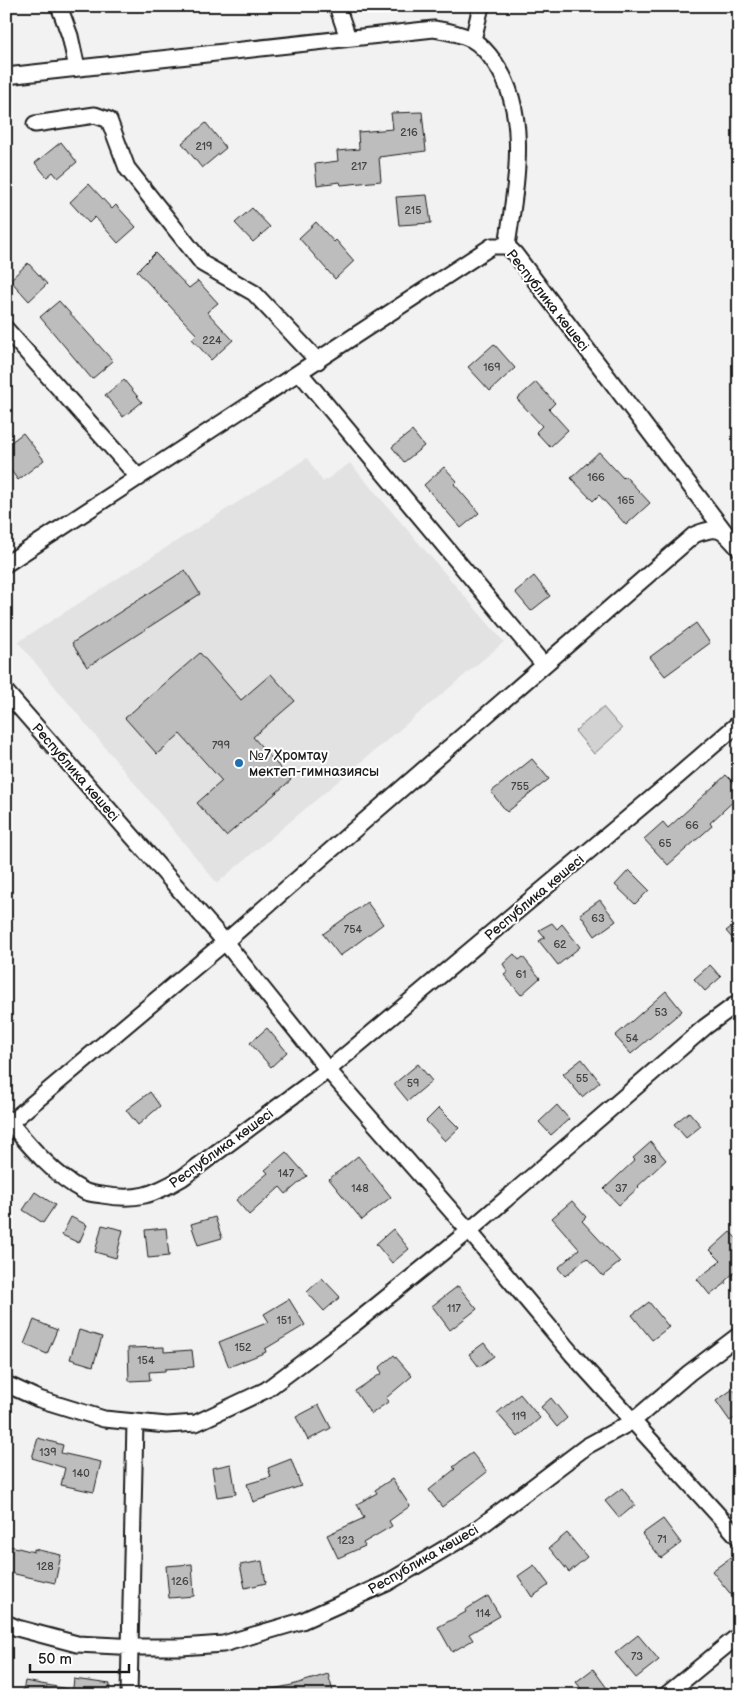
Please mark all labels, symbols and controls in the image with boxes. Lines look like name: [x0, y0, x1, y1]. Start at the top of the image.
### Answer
house number: 216: [400, 126, 418, 139]
house number: 219: [196, 140, 212, 153]
house number: 217: [351, 160, 368, 173]
house number: 215: [405, 204, 421, 217]
street label: Республика көшесі: [503, 246, 593, 355]
house number: 224: [202, 334, 222, 347]
house number: 169: [483, 361, 501, 374]
house number: 166: [587, 471, 605, 484]
house number: 165: [617, 494, 635, 507]
street label: Республика көшесі: [28, 720, 123, 825]
house number: 799: [212, 739, 230, 752]
place label: №7 Хромтау мектеп-гимназиясы: [249, 747, 379, 780]
marker: №7 Хромтау мектеп-гимназиясы: [233, 757, 245, 769]
house number: 755: [511, 780, 529, 793]
house number: 66: [685, 819, 699, 832]
house number: 65: [658, 837, 672, 850]
street label: Республика көшесі: [481, 851, 588, 944]
house number: 63: [591, 912, 605, 925]
house number: 754: [344, 923, 362, 936]
house number: 62: [553, 938, 567, 951]
house number: 61: [516, 968, 526, 981]
house number: 53: [654, 1006, 668, 1019]
house number: 54: [625, 1032, 639, 1045]
house number: 55: [576, 1072, 588, 1085]
house number: 59: [407, 1077, 419, 1090]
street label: Республика көшесі: [166, 1105, 277, 1192]
house number: 38: [643, 1153, 657, 1166]
house number: 147: [278, 1167, 295, 1180]
house number: 148: [351, 1182, 369, 1195]
house number: 37: [615, 1182, 628, 1195]
house number: 117: [447, 1302, 462, 1315]
house number: 151: [277, 1314, 291, 1327]
house number: 152: [234, 1341, 252, 1354]
house number: 154: [137, 1354, 155, 1367]
house number: 119: [512, 1410, 526, 1423]
house number: 139: [39, 1446, 57, 1459]
house number: 140: [72, 1467, 90, 1480]
street label: Республика көшесі: [365, 1521, 481, 1598]
house number: 71: [657, 1533, 667, 1546]
house number: 123: [337, 1534, 355, 1547]
house number: 128: [36, 1560, 54, 1573]
house number: 126: [171, 1575, 189, 1588]
house number: 114: [475, 1607, 491, 1620]
scale bar: [30, 1641, 129, 1673]
text: 50 m: [38, 1650, 72, 1669]
house number: 73: [631, 1650, 643, 1663]

